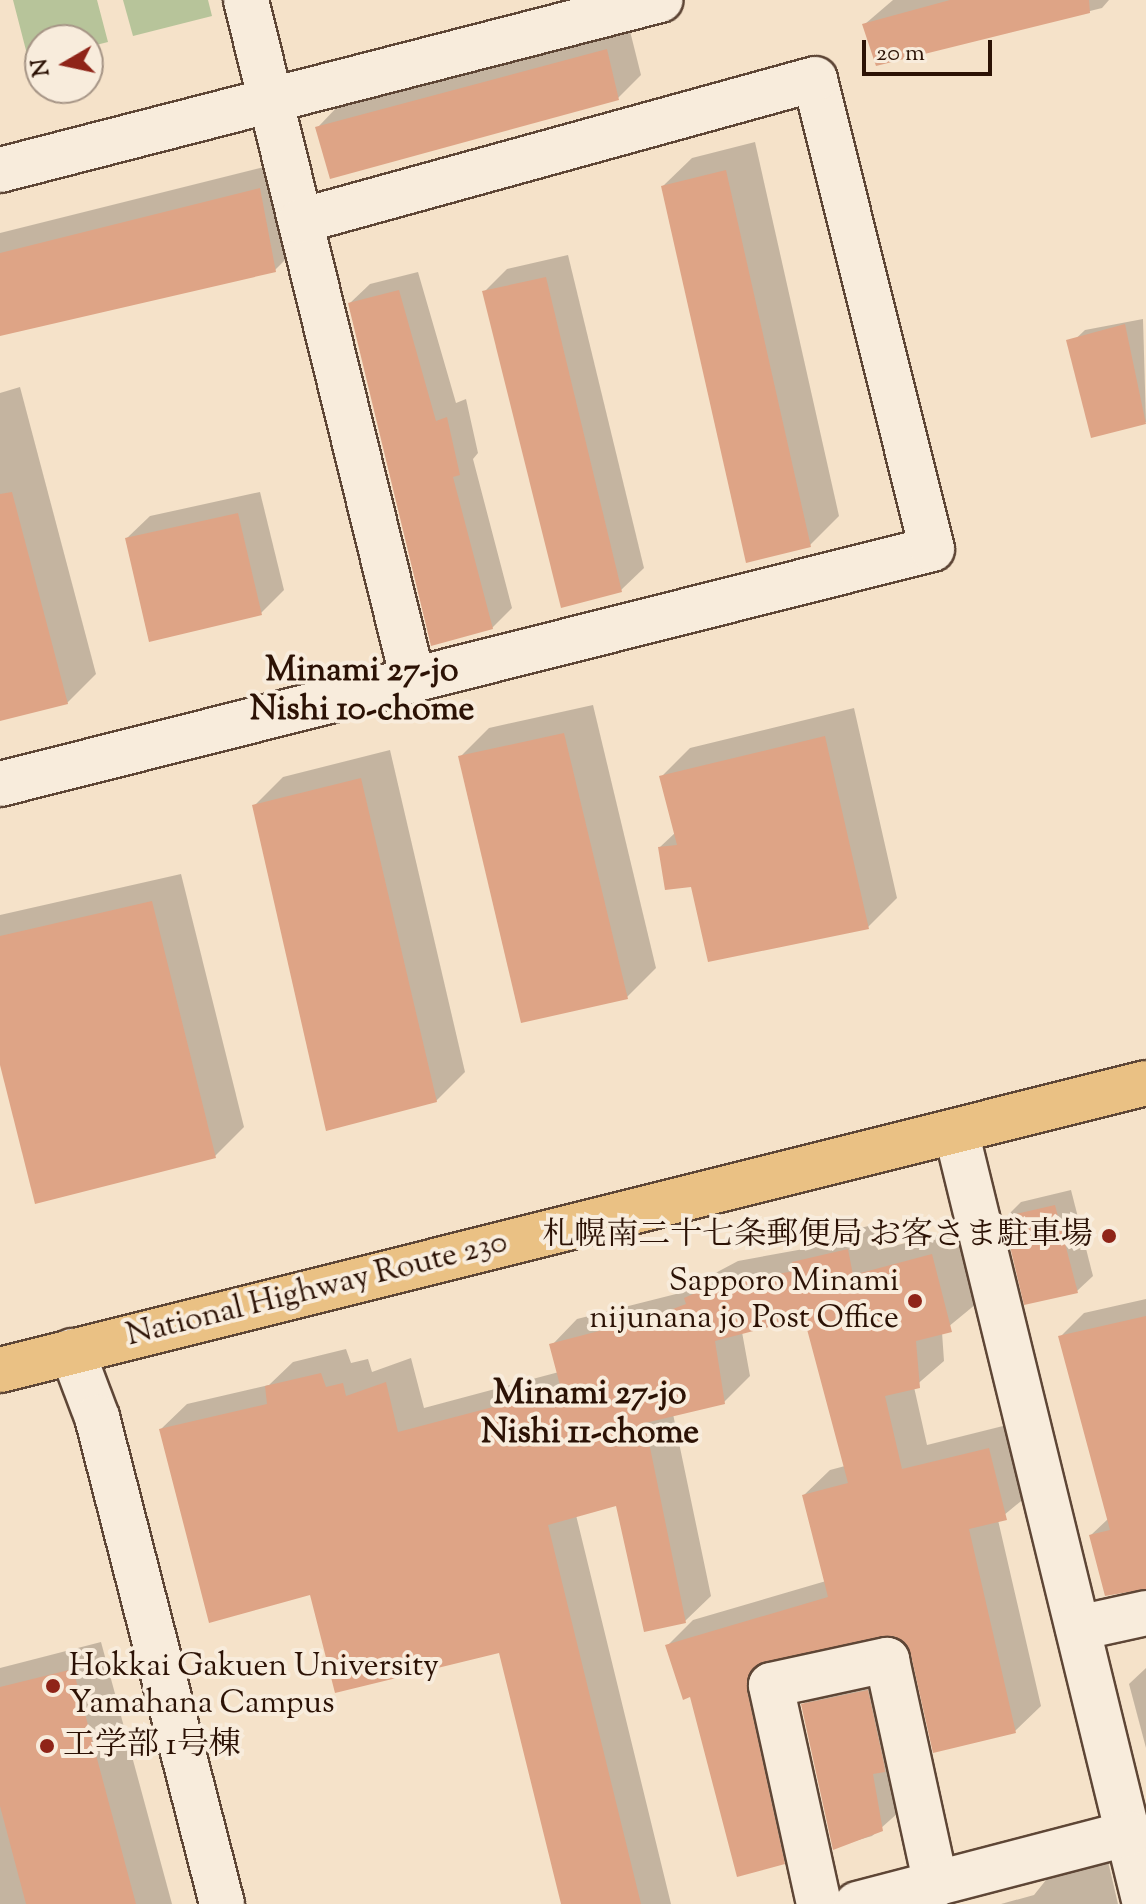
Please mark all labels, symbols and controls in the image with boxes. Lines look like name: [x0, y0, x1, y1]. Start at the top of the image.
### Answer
north arrow: [24, 24, 104, 104]
scale bar: [866, 24, 996, 74]
text: 20 m: [876, 37, 925, 71]
text: N: [25, 56, 59, 79]
district label: Minami 27-jo Nishi 10-chome: [250, 651, 474, 730]
place label: 札幌南二十七条郵便局 お客さま駐車場: [542, 1217, 1093, 1255]
street label: National Highway Route 230: [123, 1224, 511, 1356]
marker: 札幌南二十七条郵便局 お客さま駐車場: [1100, 1227, 1118, 1245]
place label: Sapporo Minami nijunana jo Post Office: [589, 1264, 899, 1339]
marker: Sapporo Minami nijunana jo Post Office: [906, 1292, 924, 1310]
district label: Minami 27-jo Nishi 11-chome: [481, 1374, 699, 1454]
place label: Hokkai Gakuen University Yamahana Campus: [69, 1649, 439, 1724]
marker: Hokkai Gakuen University Yamahana Campus: [44, 1677, 62, 1695]
place label: 工学部 1号棟: [63, 1727, 241, 1765]
marker: 工学部 1号棟: [38, 1737, 56, 1755]

